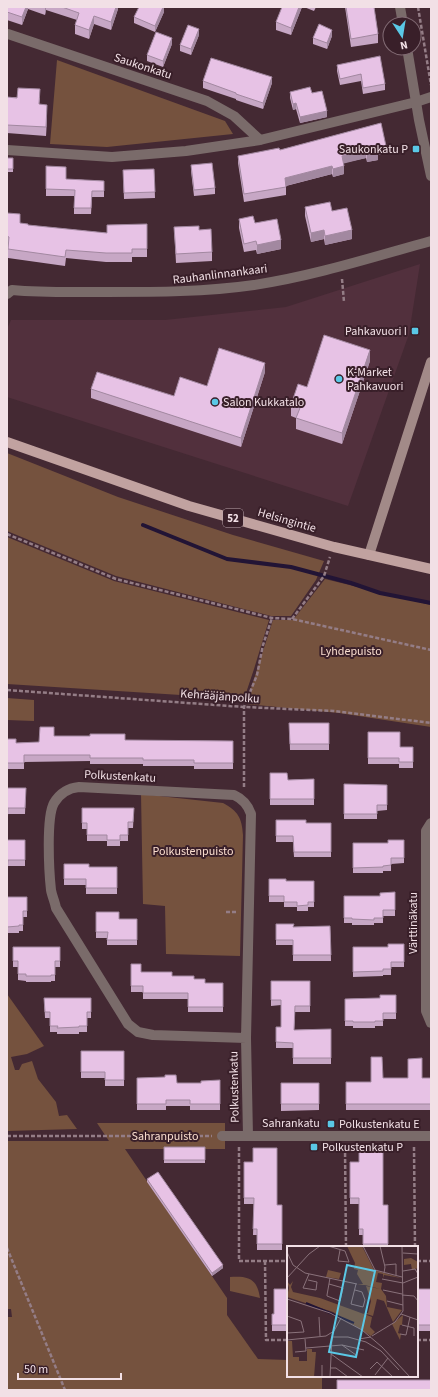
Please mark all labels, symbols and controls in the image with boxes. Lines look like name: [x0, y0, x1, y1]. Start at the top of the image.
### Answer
north arrow: [382, 16, 422, 56]
text: N: [399, 37, 409, 53]
street label: Saukonkatu: [112, 49, 174, 84]
place label: Saukonkatu P: [339, 141, 408, 158]
marker: Saukonkatu P: [411, 144, 421, 154]
street label: Rauhanlinnankaari: [172, 260, 268, 289]
place label: Pahkavuori I: [345, 323, 407, 340]
marker: Pahkavuori I: [410, 326, 420, 336]
place label: K-Market Pahkavuori: [347, 364, 404, 395]
marker: K-Market Pahkavuori: [334, 374, 344, 384]
place label: Salon Kukkatalo: [223, 394, 304, 411]
marker: Salon Kukkatalo: [210, 397, 220, 407]
street label: Helsingintie: [256, 504, 318, 537]
road number: 52: [223, 509, 243, 527]
park label: Lyhdepuisto: [320, 643, 382, 660]
street label: Kehrääjänpolku: [180, 685, 260, 708]
street label: Polkustenkatu: [84, 766, 156, 787]
park label: Polkustenpuisto: [153, 843, 233, 860]
street label: Värttinäkatu: [405, 892, 422, 954]
street label: Polkustenkatu: [225, 1051, 244, 1123]
street label: Sahrankatu: [262, 1115, 320, 1132]
place label: Polkustenkatu E: [339, 1116, 420, 1133]
marker: Polkustenkatu E: [326, 1119, 336, 1129]
park label: Sahranpuisto: [132, 1128, 198, 1145]
place label: Polkustenkatu P: [322, 1139, 403, 1156]
marker: Polkustenkatu P: [309, 1142, 319, 1152]
inset map: [287, 1246, 418, 1377]
scale bar: [18, 1355, 121, 1381]
text: 50 m: [24, 1361, 48, 1378]

